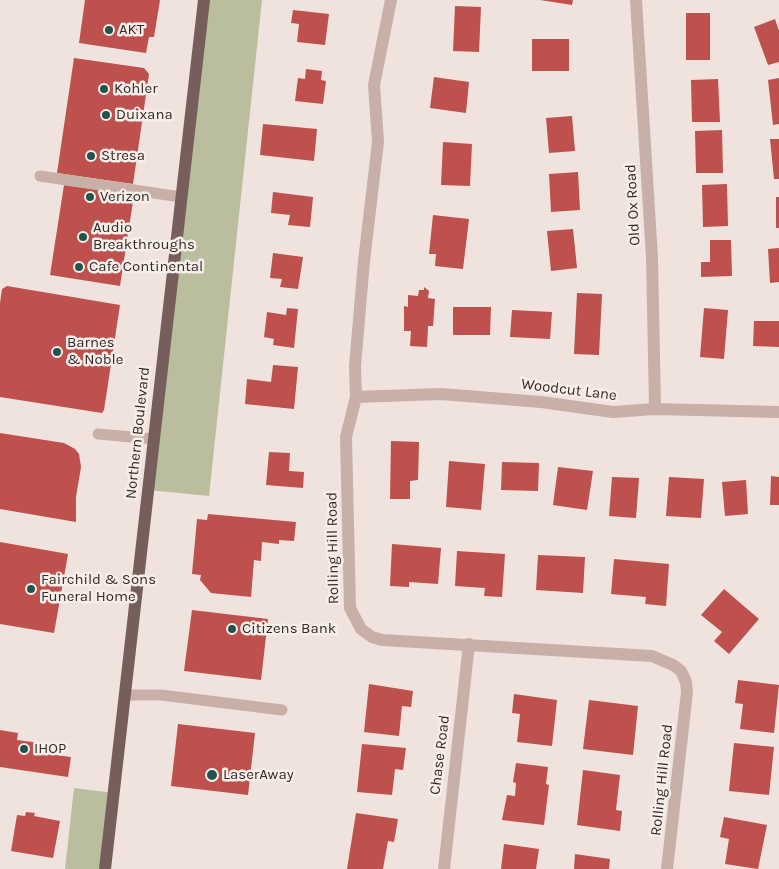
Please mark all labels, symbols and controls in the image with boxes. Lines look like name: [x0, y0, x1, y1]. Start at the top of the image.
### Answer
place label: AKT: [119, 21, 144, 39]
marker: AKT: [103, 24, 115, 36]
place label: Kohler: [114, 80, 158, 98]
marker: Kohler: [98, 83, 110, 95]
place label: Duixana: [116, 106, 173, 124]
marker: Duixana: [100, 109, 112, 121]
place label: Stresa: [101, 147, 145, 165]
marker: Stresa: [85, 150, 97, 162]
street label: Old Ox Road: [622, 164, 644, 246]
place label: Verizon: [100, 188, 150, 206]
marker: Verizon: [84, 191, 96, 203]
place label: Audio Breakthroughs: [93, 219, 195, 254]
marker: Audio Breakthroughs: [77, 231, 89, 243]
place label: Cafe Continental: [89, 258, 203, 276]
marker: Cafe Continental: [73, 261, 85, 273]
place label: Barnes & Noble: [67, 334, 124, 369]
marker: Barnes & Noble: [51, 346, 63, 358]
street label: Northern Boulevard: [122, 366, 154, 500]
street label: Woodcut Lane: [520, 375, 618, 405]
street label: Rolling Hill Road: [323, 492, 343, 604]
place label: Fairchild & Sons Funeral Home: [41, 571, 156, 606]
marker: Fairchild & Sons Funeral Home: [25, 583, 37, 595]
place label: Citizens Bank: [242, 620, 336, 638]
marker: Citizens Bank: [226, 623, 238, 635]
street label: Chase Road: [426, 714, 454, 796]
street label: Rolling Hill Road: [647, 723, 677, 837]
place label: IHOP: [34, 740, 66, 758]
marker: IHOP: [18, 743, 30, 755]
place label: LaserAway: [223, 766, 294, 784]
marker: LaserAway: [205, 768, 219, 782]

